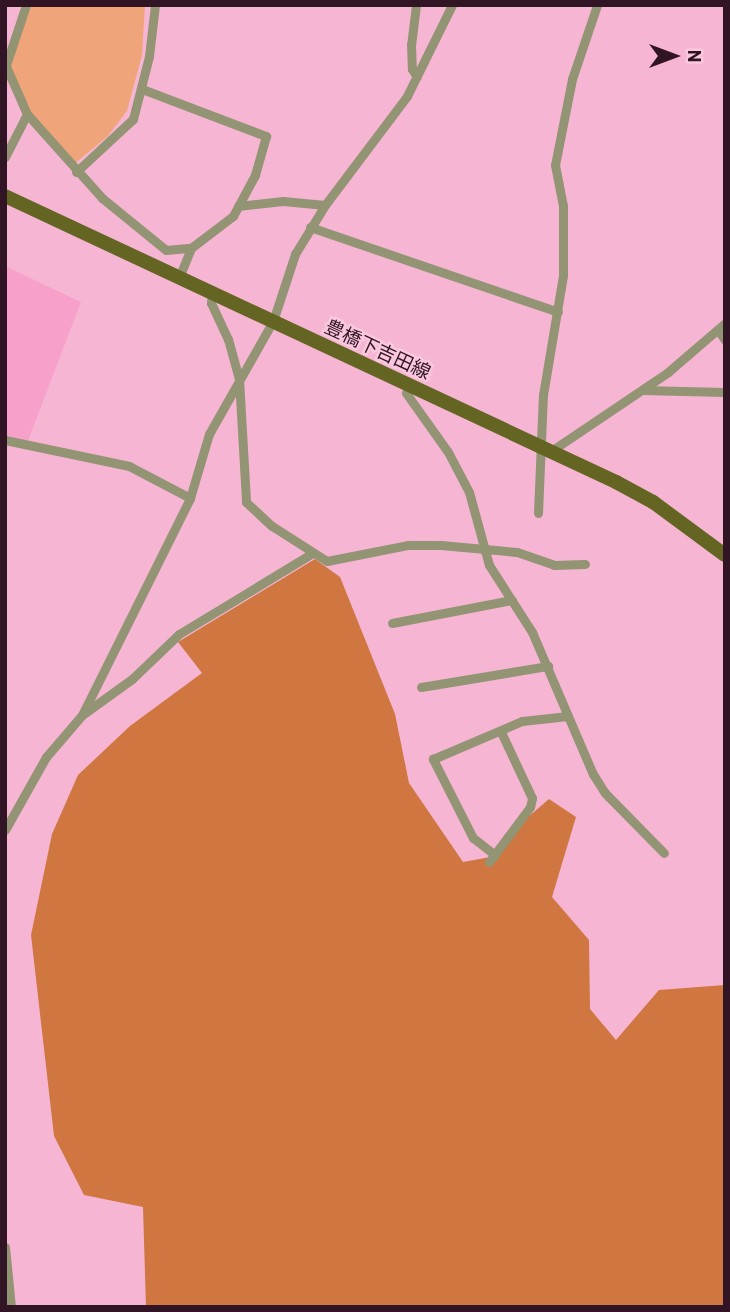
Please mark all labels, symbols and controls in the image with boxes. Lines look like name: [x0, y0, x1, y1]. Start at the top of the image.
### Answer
north arrow: [639, 21, 709, 91]
text: N: [684, 50, 707, 62]
street label: 豊橋下吉田線: [322, 315, 434, 383]

